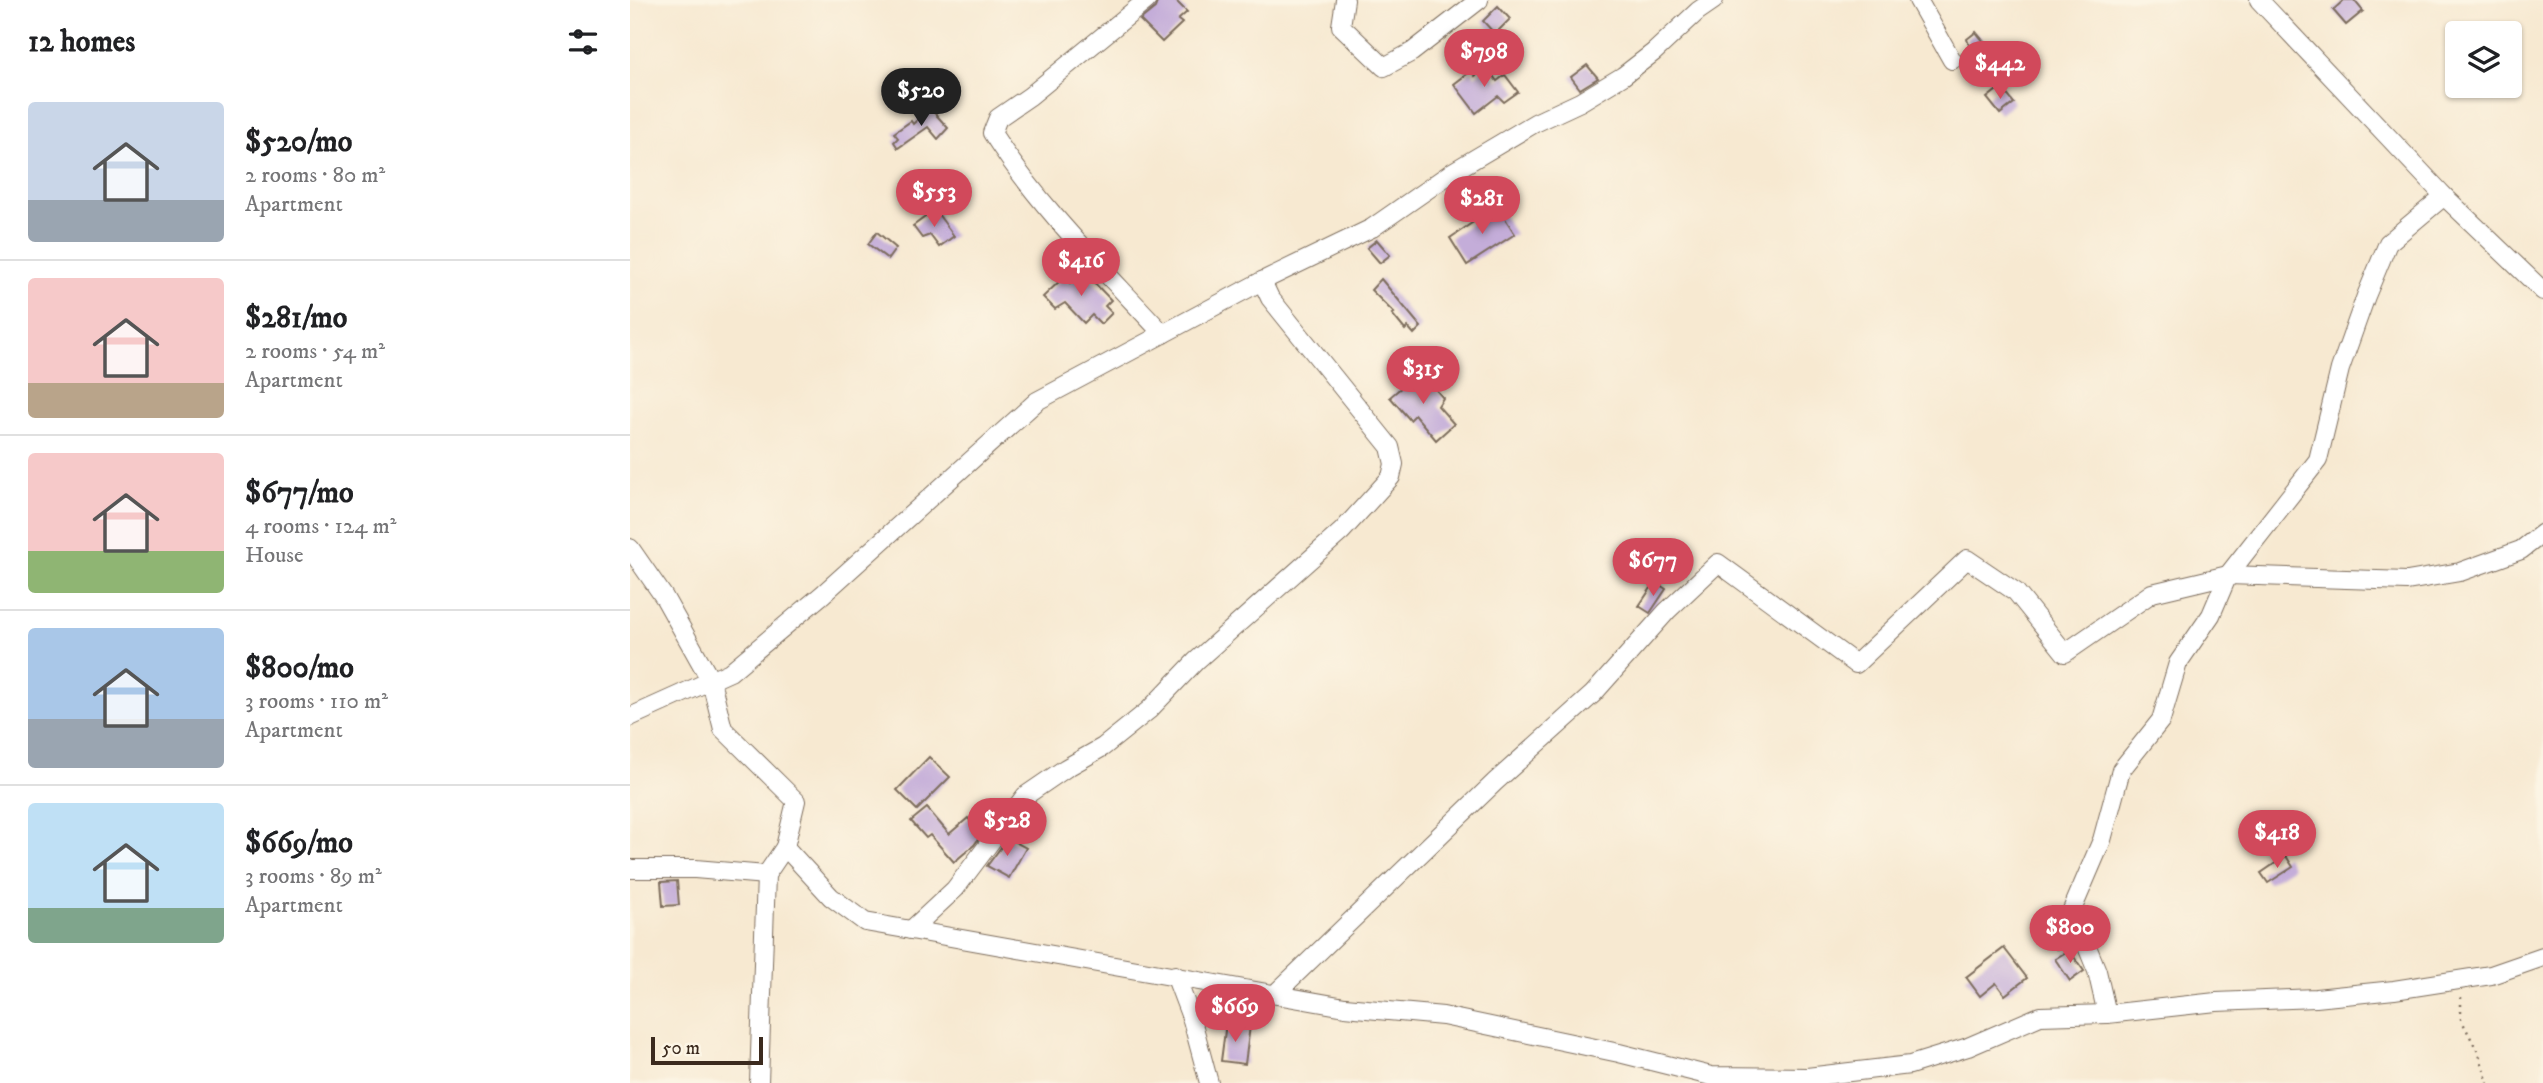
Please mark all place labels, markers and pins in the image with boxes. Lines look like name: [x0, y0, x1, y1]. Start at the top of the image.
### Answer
pin: $798: [1443, 29, 1525, 89]
pin: $442: [1959, 42, 2041, 101]
pin: $520: [880, 68, 962, 128]
pin: $553: [893, 170, 975, 229]
pin: $281: [1441, 176, 1523, 236]
pin: $416: [1040, 238, 1122, 298]
pin: $315: [1382, 346, 1464, 406]
pin: $677: [1612, 538, 1694, 598]
pin: $528: [966, 798, 1048, 858]
pin: $418: [2236, 810, 2318, 870]
pin: $800: [2029, 906, 2111, 965]
pin: $669: [1194, 984, 1276, 1044]

